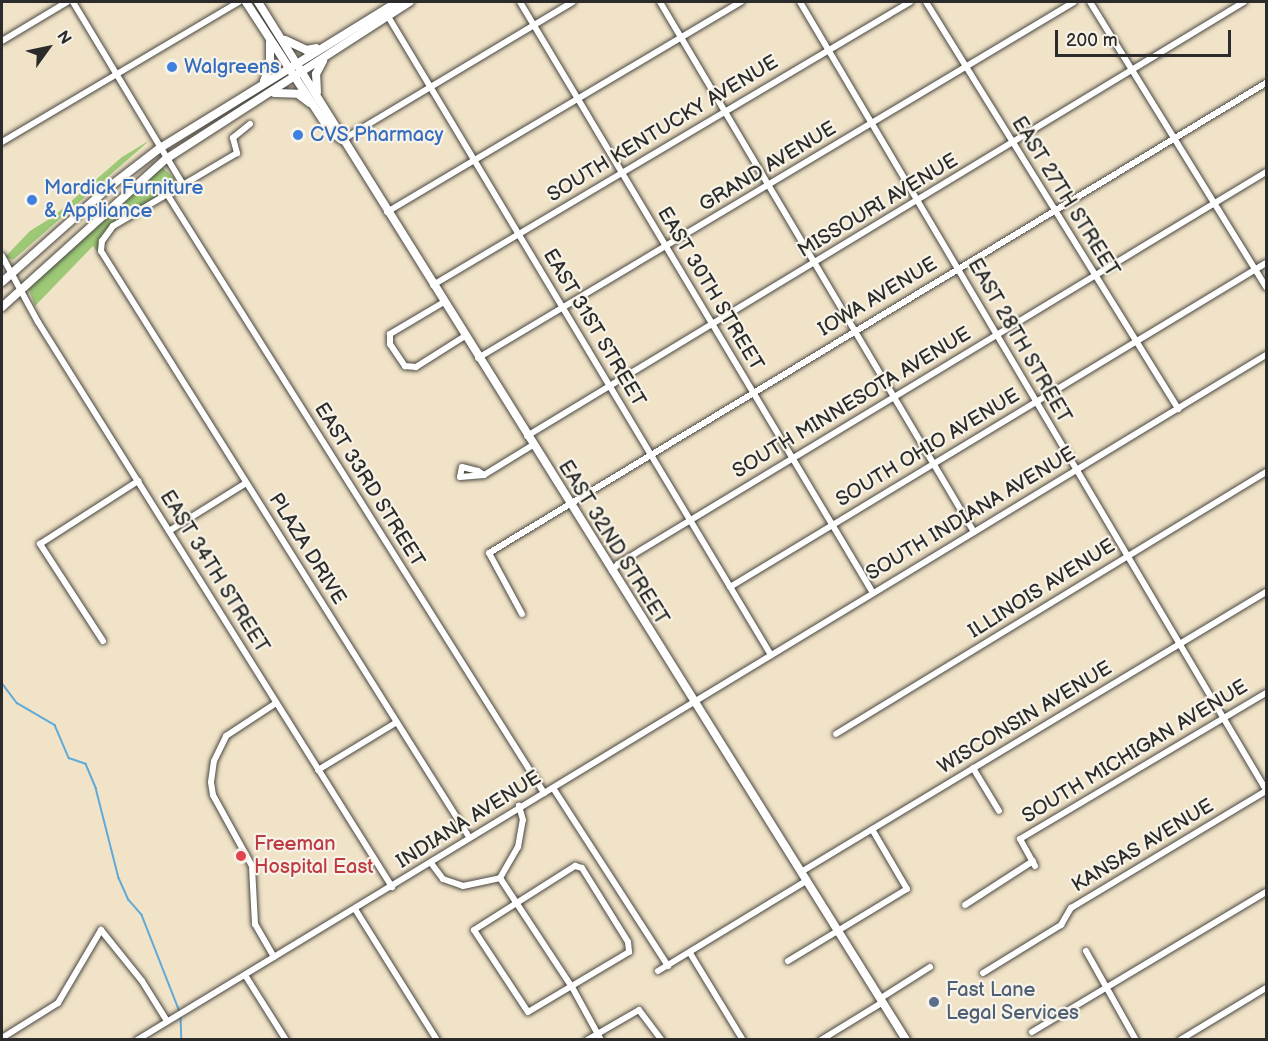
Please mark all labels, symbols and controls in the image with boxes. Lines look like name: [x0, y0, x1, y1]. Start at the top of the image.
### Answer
north arrow: [18, 18, 78, 78]
scale bar: [1058, 18, 1234, 56]
text: N: [52, 28, 75, 48]
text: 200 m: [1066, 30, 1118, 51]
street label: SOUTH KENTUCKY AVENUE: [543, 50, 783, 208]
place label: Walgreens: [184, 55, 280, 79]
marker: Walgreens: [165, 60, 179, 74]
street label: EAST 27TH STREET: [1006, 112, 1124, 282]
street label: GRAND AVENUE: [695, 117, 841, 217]
place label: CVS Pharmacy: [310, 123, 444, 147]
marker: CVS Pharmacy: [291, 128, 305, 142]
street label: MISSOURI AVENUE: [794, 149, 962, 263]
place label: Mardick Furniture & Appliance: [44, 176, 203, 223]
marker: Mardick Furniture & Appliance: [25, 193, 39, 207]
street label: EAST 30TH STREET: [652, 203, 768, 375]
street label: EAST 31ST STREET: [537, 245, 651, 411]
street label: IOWA AVENUE: [814, 252, 942, 342]
street label: EAST 28TH STREET: [962, 254, 1076, 428]
street label: SOUTH MINNESOTA AVENUE: [729, 322, 975, 484]
street label: SOUTH OHIO AVENUE: [832, 384, 1024, 512]
street label: EAST 33RD STREET: [309, 398, 429, 572]
street label: SOUTH INDIANA AVENUE: [862, 442, 1080, 586]
street label: EAST 32ND STREET: [552, 456, 674, 630]
street label: EAST 34TH STREET: [154, 486, 274, 658]
street label: PLAZA DRIVE: [263, 489, 351, 609]
street label: ILLINOIS AVENUE: [964, 534, 1120, 644]
street label: WISCONSIN AVENUE: [934, 657, 1116, 779]
street label: SOUTH MICHIGAN AVENUE: [1018, 675, 1252, 829]
street label: INDIANA AVENUE: [392, 766, 546, 874]
street label: KANSAS AVENUE: [1068, 794, 1218, 898]
place label: Freeman Hospital East: [254, 832, 373, 879]
marker: Freeman Hospital East: [232, 847, 250, 865]
place label: Fast Lane Legal Services: [946, 978, 1079, 1025]
marker: Fast Lane Legal Services: [927, 995, 941, 1009]

